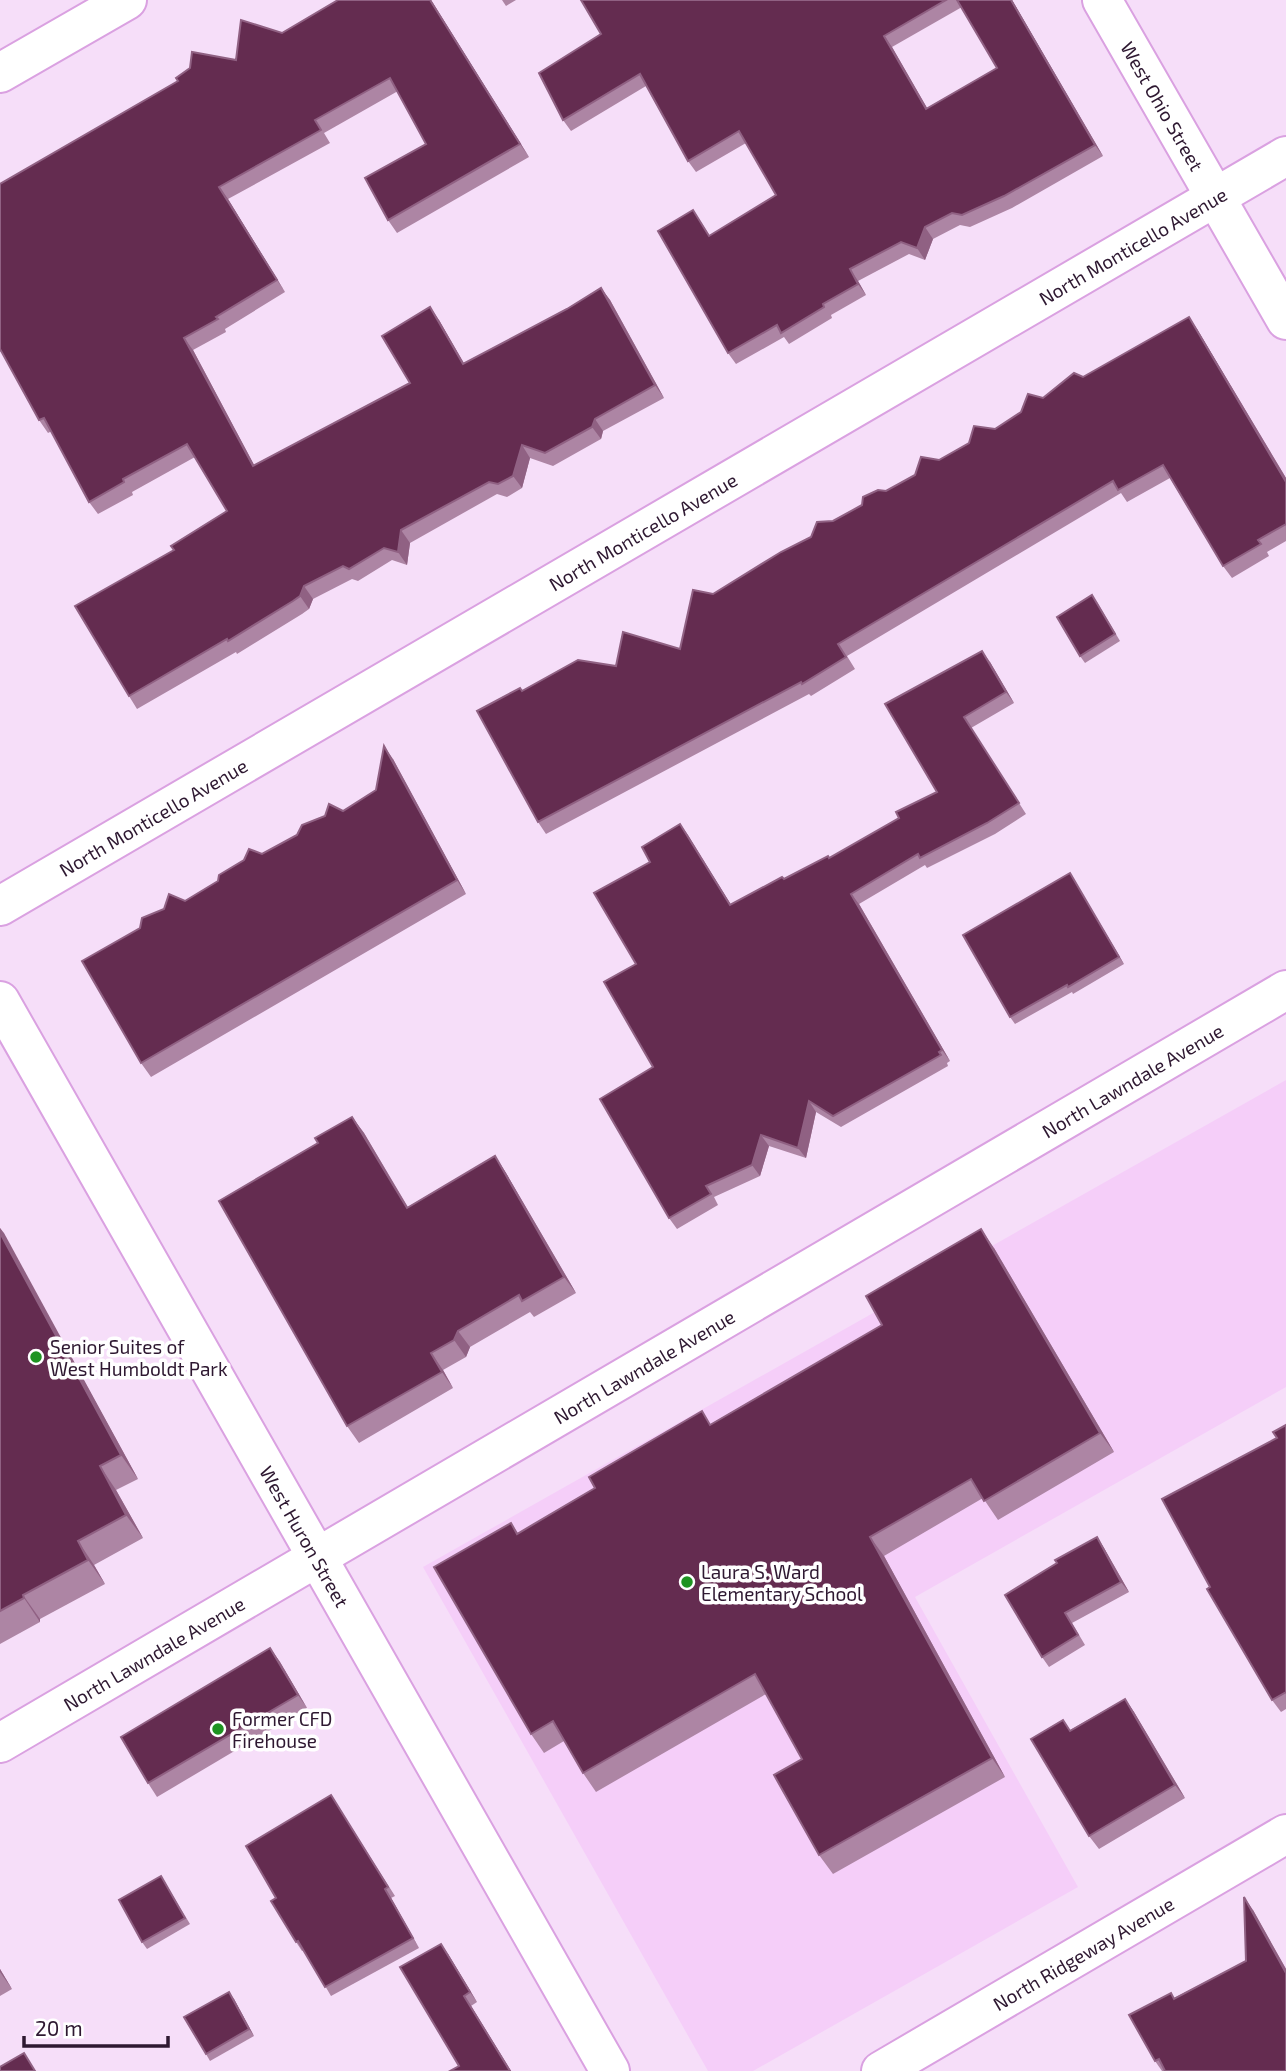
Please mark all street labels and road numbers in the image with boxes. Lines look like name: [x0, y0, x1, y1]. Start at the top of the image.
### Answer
street label: West Ohio Street: [1117, 37, 1209, 175]
street label: North Monticello Avenue: [1034, 182, 1231, 309]
street label: North Monticello Avenue: [545, 467, 741, 595]
street label: North Monticello Avenue: [55, 753, 251, 881]
street label: North Lawndale Avenue: [1038, 1018, 1227, 1142]
street label: North Lawndale Avenue: [549, 1304, 738, 1428]
street label: West Huron Street: [256, 1461, 354, 1611]
street label: North Lawndale Avenue: [59, 1591, 248, 1715]
street label: North Ridgeway Avenue: [988, 1891, 1178, 2015]

